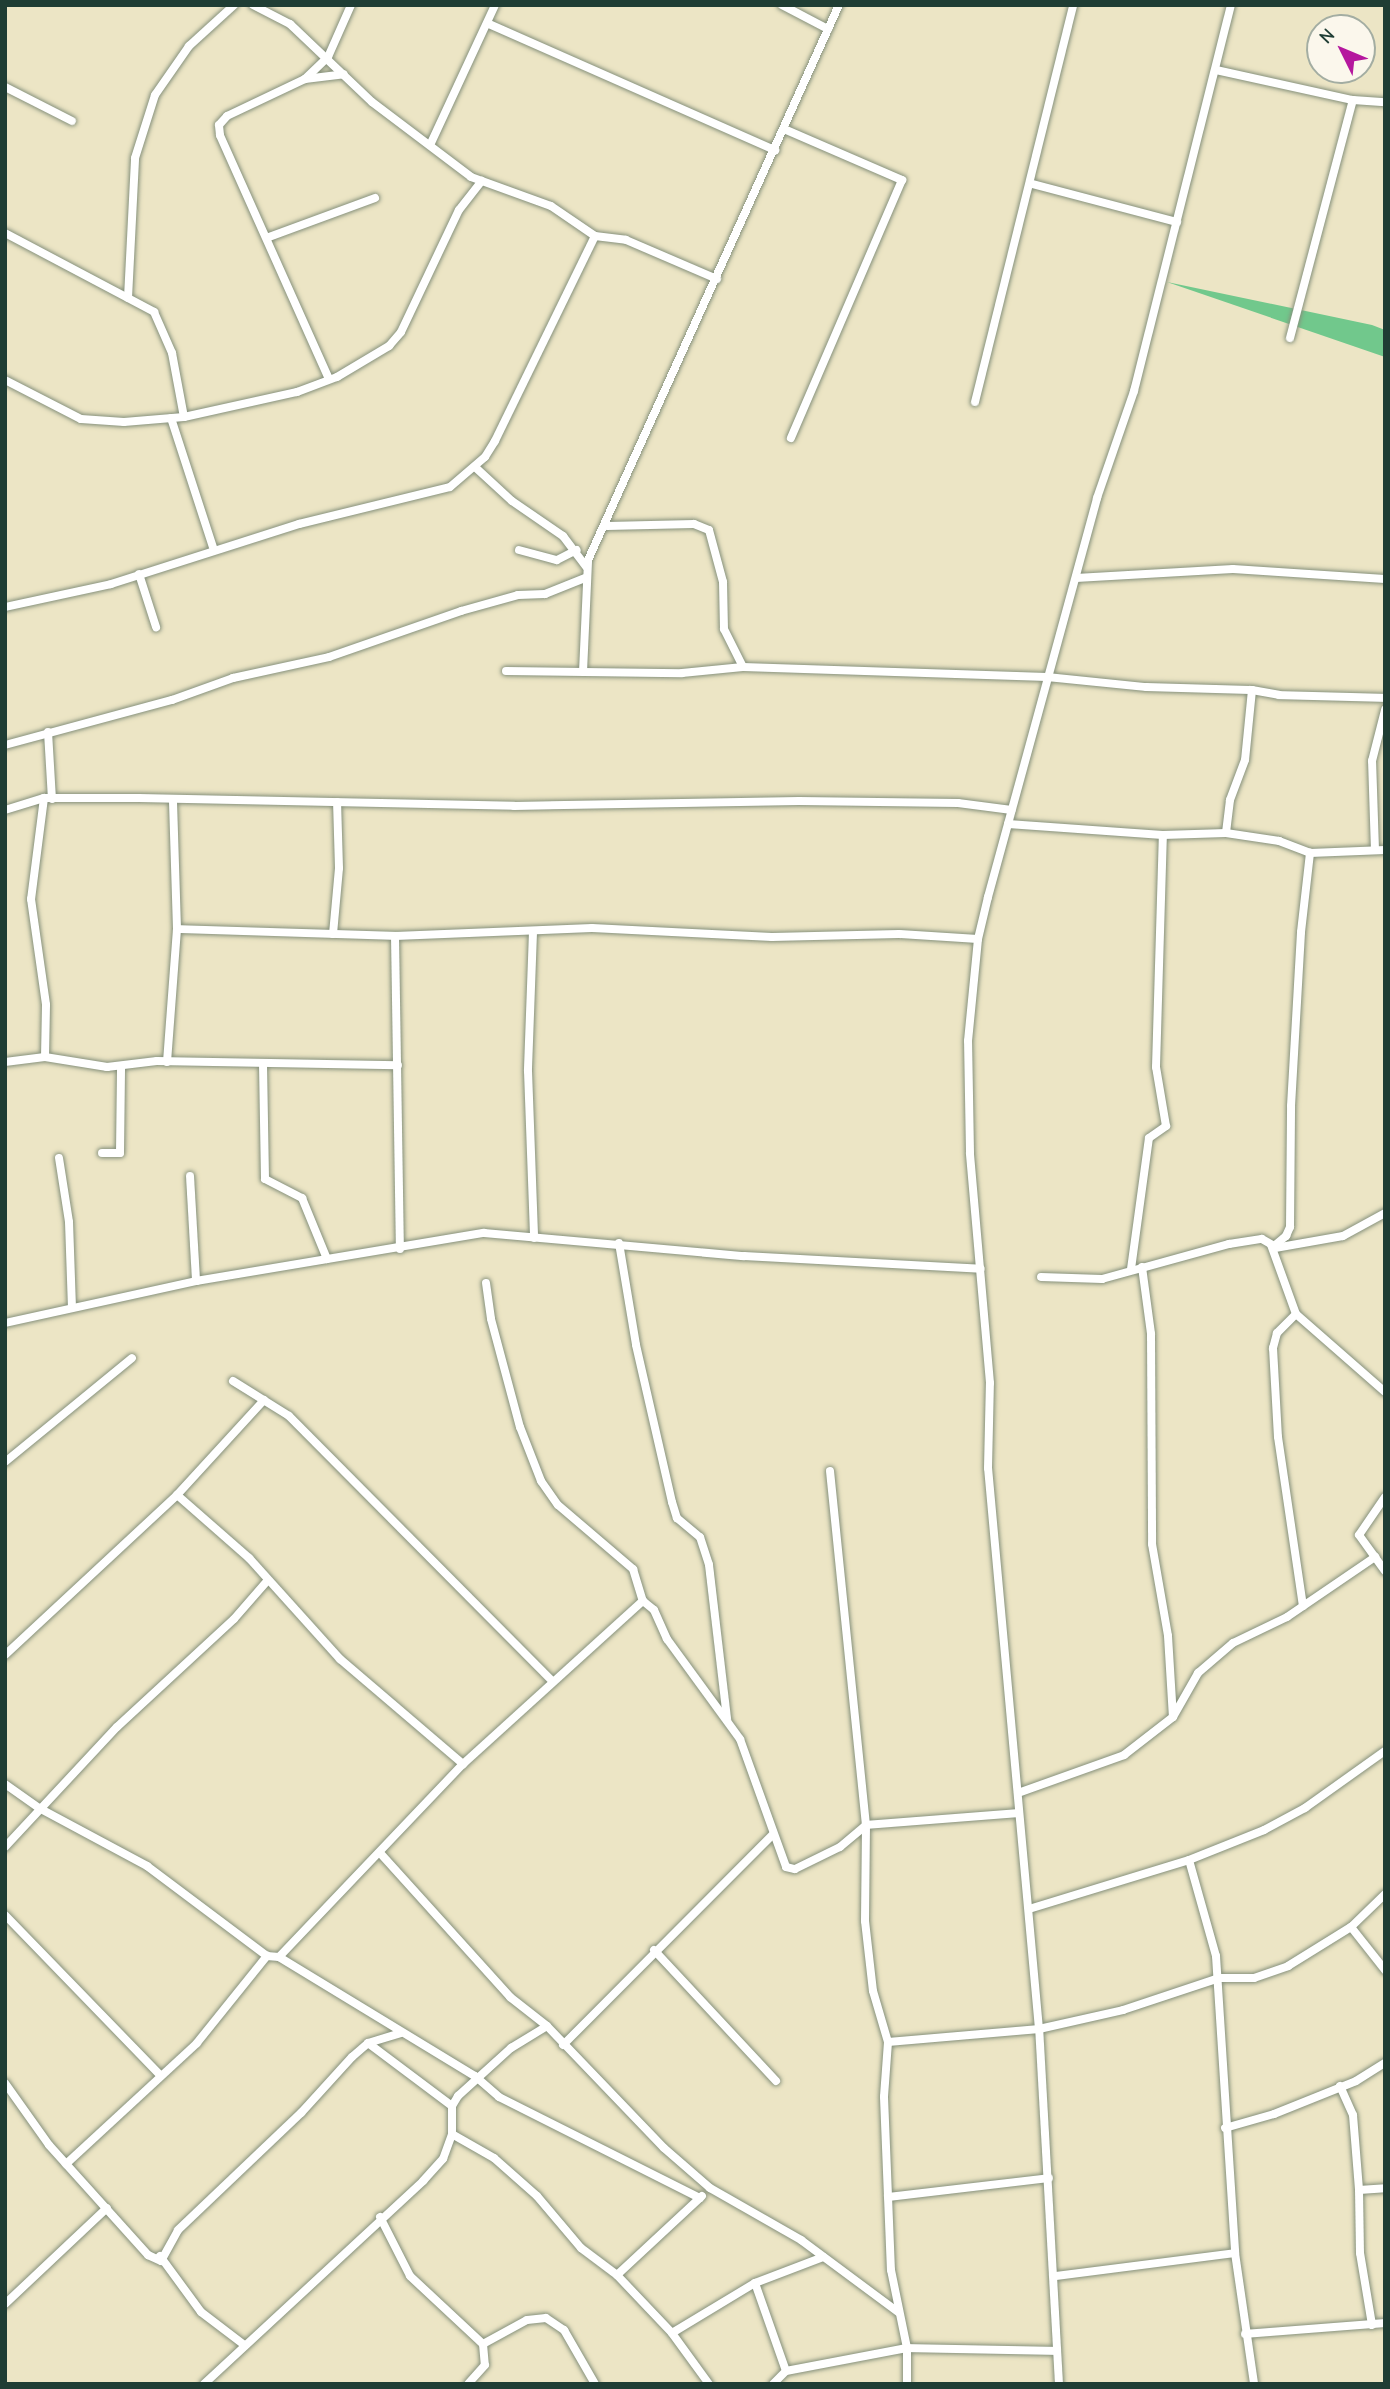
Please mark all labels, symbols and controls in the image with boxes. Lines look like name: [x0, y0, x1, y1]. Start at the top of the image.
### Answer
north arrow: [1306, 14, 1376, 84]
text: N: [1315, 24, 1339, 48]

